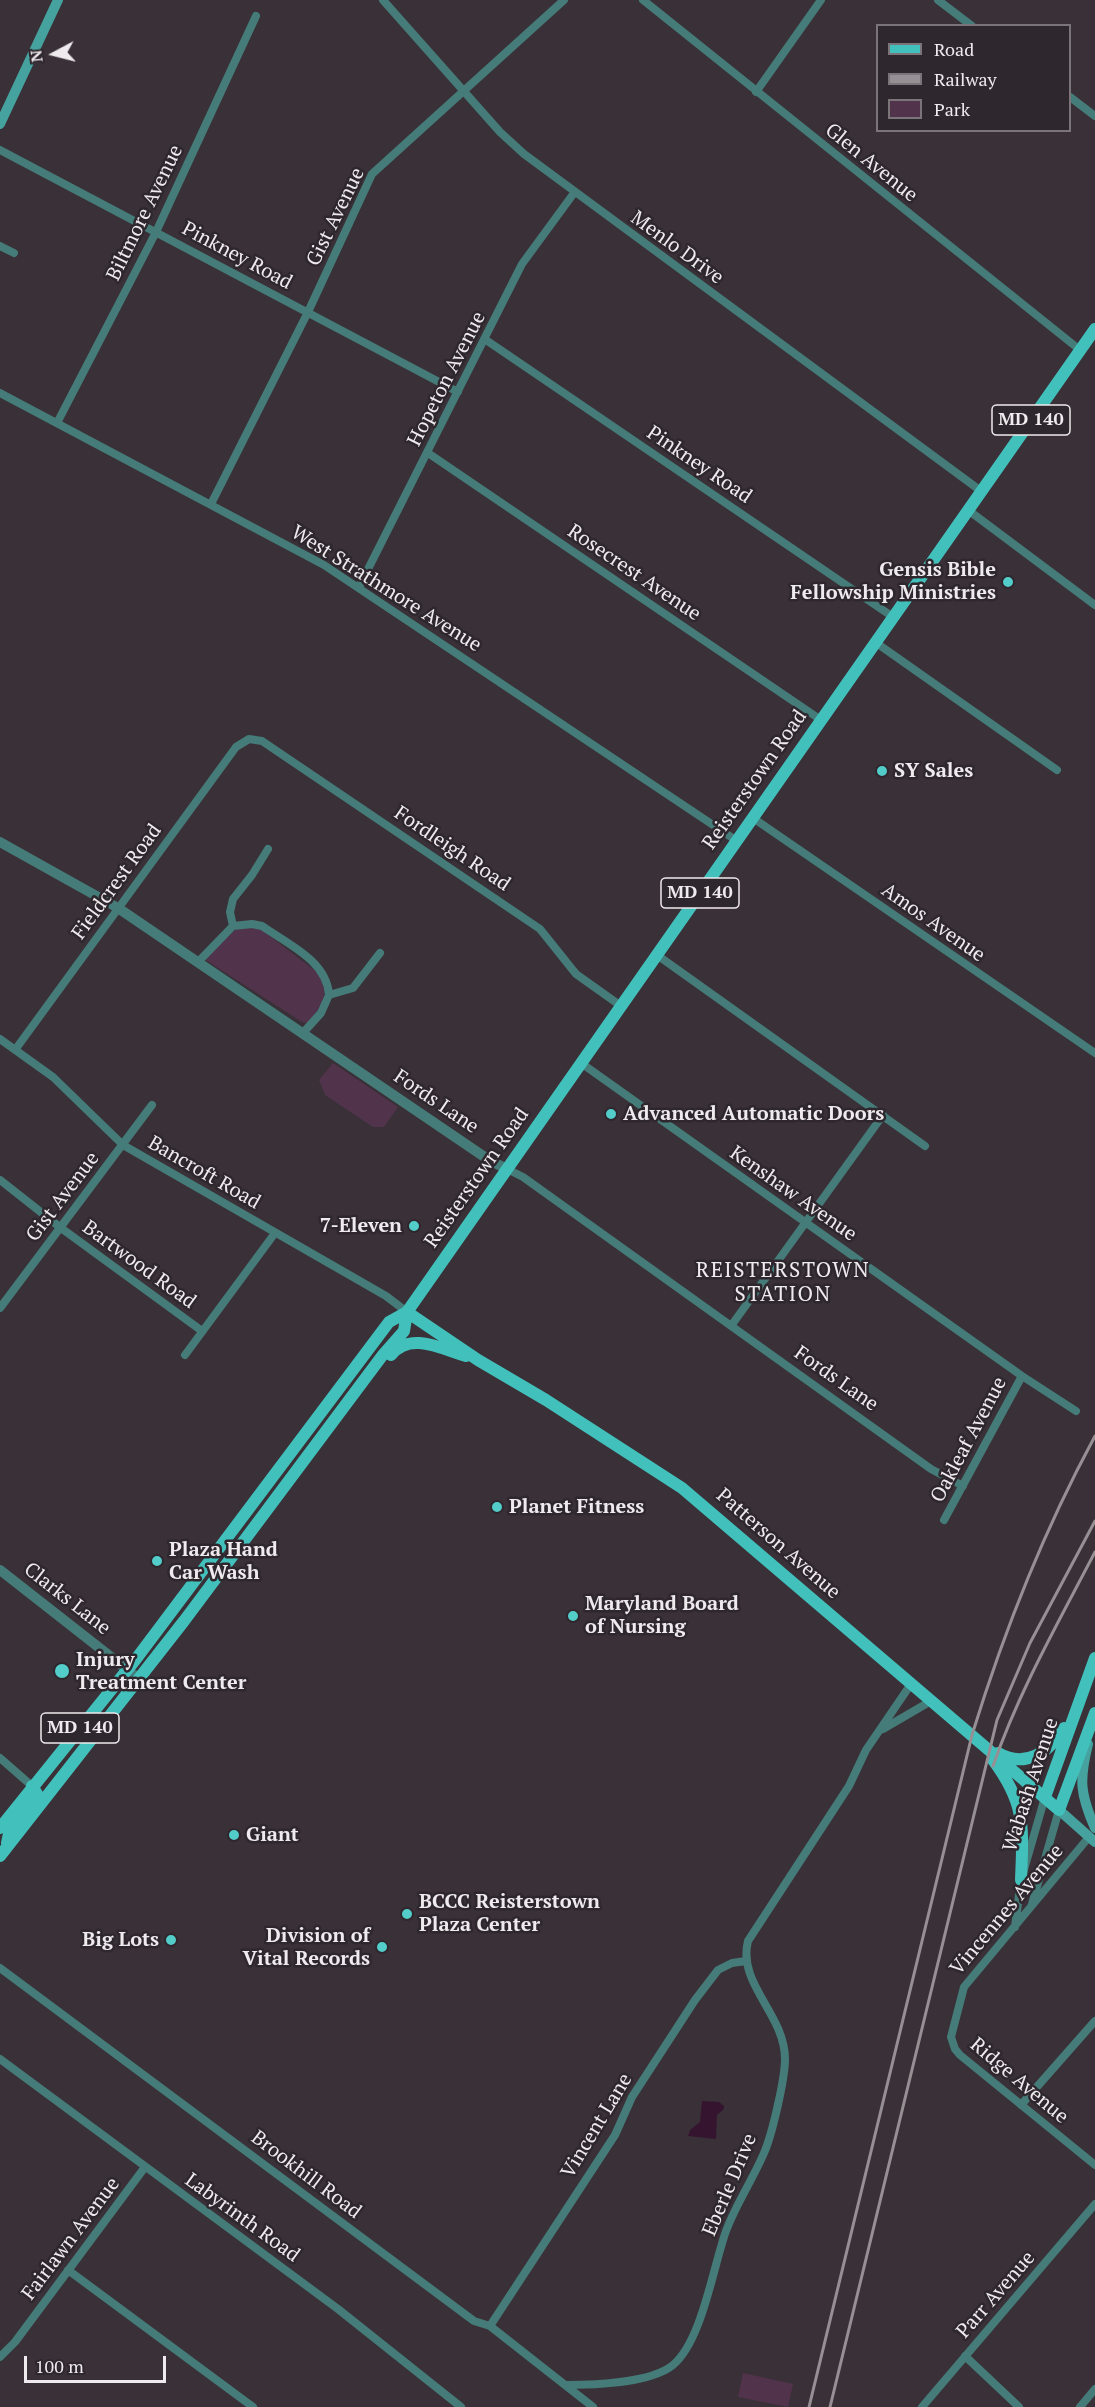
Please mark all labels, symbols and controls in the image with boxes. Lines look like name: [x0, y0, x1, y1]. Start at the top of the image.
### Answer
north arrow: [24, 24, 84, 84]
legend: [876, 24, 1071, 132]
text: Road: [934, 37, 974, 61]
text: N: [24, 49, 48, 64]
text: Railway: [934, 67, 997, 91]
text: Park: [934, 97, 970, 121]
street label: Glen Avenue: [820, 118, 922, 208]
street label: Biltmore Avenue: [102, 141, 188, 285]
street label: Gist Avenue: [302, 164, 370, 270]
street label: Menlo Drive: [626, 206, 728, 290]
street label: Pinkney Road: [178, 217, 296, 295]
street label: Hopeton Avenue: [403, 308, 491, 450]
road number: MD 140: [992, 405, 1070, 435]
street label: Pinkney Road: [642, 421, 756, 509]
street label: Rosecrest Avenue: [563, 520, 705, 626]
street label: West Strathmore Avenue: [286, 521, 486, 657]
place label: Gensis Bible Fellowship Ministries: [790, 558, 996, 605]
marker: Gensis Bible Fellowship Ministries: [1001, 575, 1015, 589]
street label: Reisterstown Road: [698, 706, 812, 854]
place label: SY Sales: [894, 759, 973, 783]
marker: SY Sales: [875, 764, 889, 778]
street label: Fordleigh Road: [390, 801, 514, 897]
street label: Fieldcrest Road: [67, 820, 167, 944]
road number: MD 140: [661, 878, 739, 908]
street label: Amos Avenue: [877, 878, 989, 968]
street label: Fords Lane: [389, 1065, 483, 1139]
place label: Advanced Automatic Doors: [623, 1102, 884, 1126]
street label: Reisterstown Road: [420, 1104, 534, 1252]
marker: Advanced Automatic Doors: [604, 1107, 618, 1121]
street label: Bancroft Road: [144, 1131, 264, 1215]
street label: Kenshaw Avenue: [725, 1141, 861, 1247]
street label: Gist Avenue: [21, 1147, 105, 1247]
place label: 7-Eleven: [320, 1214, 402, 1238]
street label: Bartwood Road: [78, 1216, 200, 1314]
marker: 7-Eleven: [407, 1219, 421, 1233]
district label: REISTERSTOWN STATION: [696, 1258, 870, 1308]
street label: Fords Lane: [789, 1341, 883, 1417]
street label: Oakleaf Avenue: [926, 1373, 1012, 1507]
street label: Patterson Avenue: [711, 1484, 845, 1604]
place label: Planet Fitness: [509, 1495, 644, 1519]
marker: Planet Fitness: [490, 1500, 504, 1514]
place label: Plaza Hand Car Wash: [169, 1538, 278, 1585]
marker: Plaza Hand Car Wash: [150, 1554, 164, 1568]
street label: Clarks Lane: [19, 1558, 115, 1640]
place label: Maryland Board of Nursing: [585, 1592, 739, 1639]
marker: Maryland Board of Nursing: [566, 1609, 580, 1623]
place label: Injury Treatment Center: [76, 1648, 246, 1695]
marker: Injury Treatment Center: [53, 1662, 71, 1680]
road number: MD 140: [41, 1713, 119, 1743]
street label: Wabash Avenue: [998, 1715, 1064, 1855]
place label: Giant: [246, 1823, 299, 1847]
marker: Giant: [227, 1828, 241, 1842]
street label: Vincennes Avenue: [945, 1840, 1069, 1980]
place label: BCCC Reisterstown Plaza Center: [419, 1890, 600, 1937]
marker: BCCC Reisterstown Plaza Center: [400, 1907, 414, 1921]
place label: Division of Vital Records: [242, 1924, 370, 1971]
place label: Big Lots: [82, 1928, 159, 1952]
marker: Big Lots: [164, 1933, 178, 1947]
marker: Division of Vital Records: [375, 1940, 389, 1954]
street label: Ridge Avenue: [965, 2033, 1073, 2129]
street label: Vincent Lane: [556, 2069, 638, 2183]
street label: Brookhill Road: [246, 2126, 366, 2224]
street label: Eberle Drive: [698, 2130, 762, 2240]
street label: Labyrinth Road: [180, 2168, 304, 2268]
street label: Fairlawn Avenue: [17, 2173, 125, 2305]
street label: Parr Avenue: [952, 2246, 1040, 2344]
scale bar: [27, 2344, 170, 2382]
text: 100 m: [35, 2354, 84, 2378]

